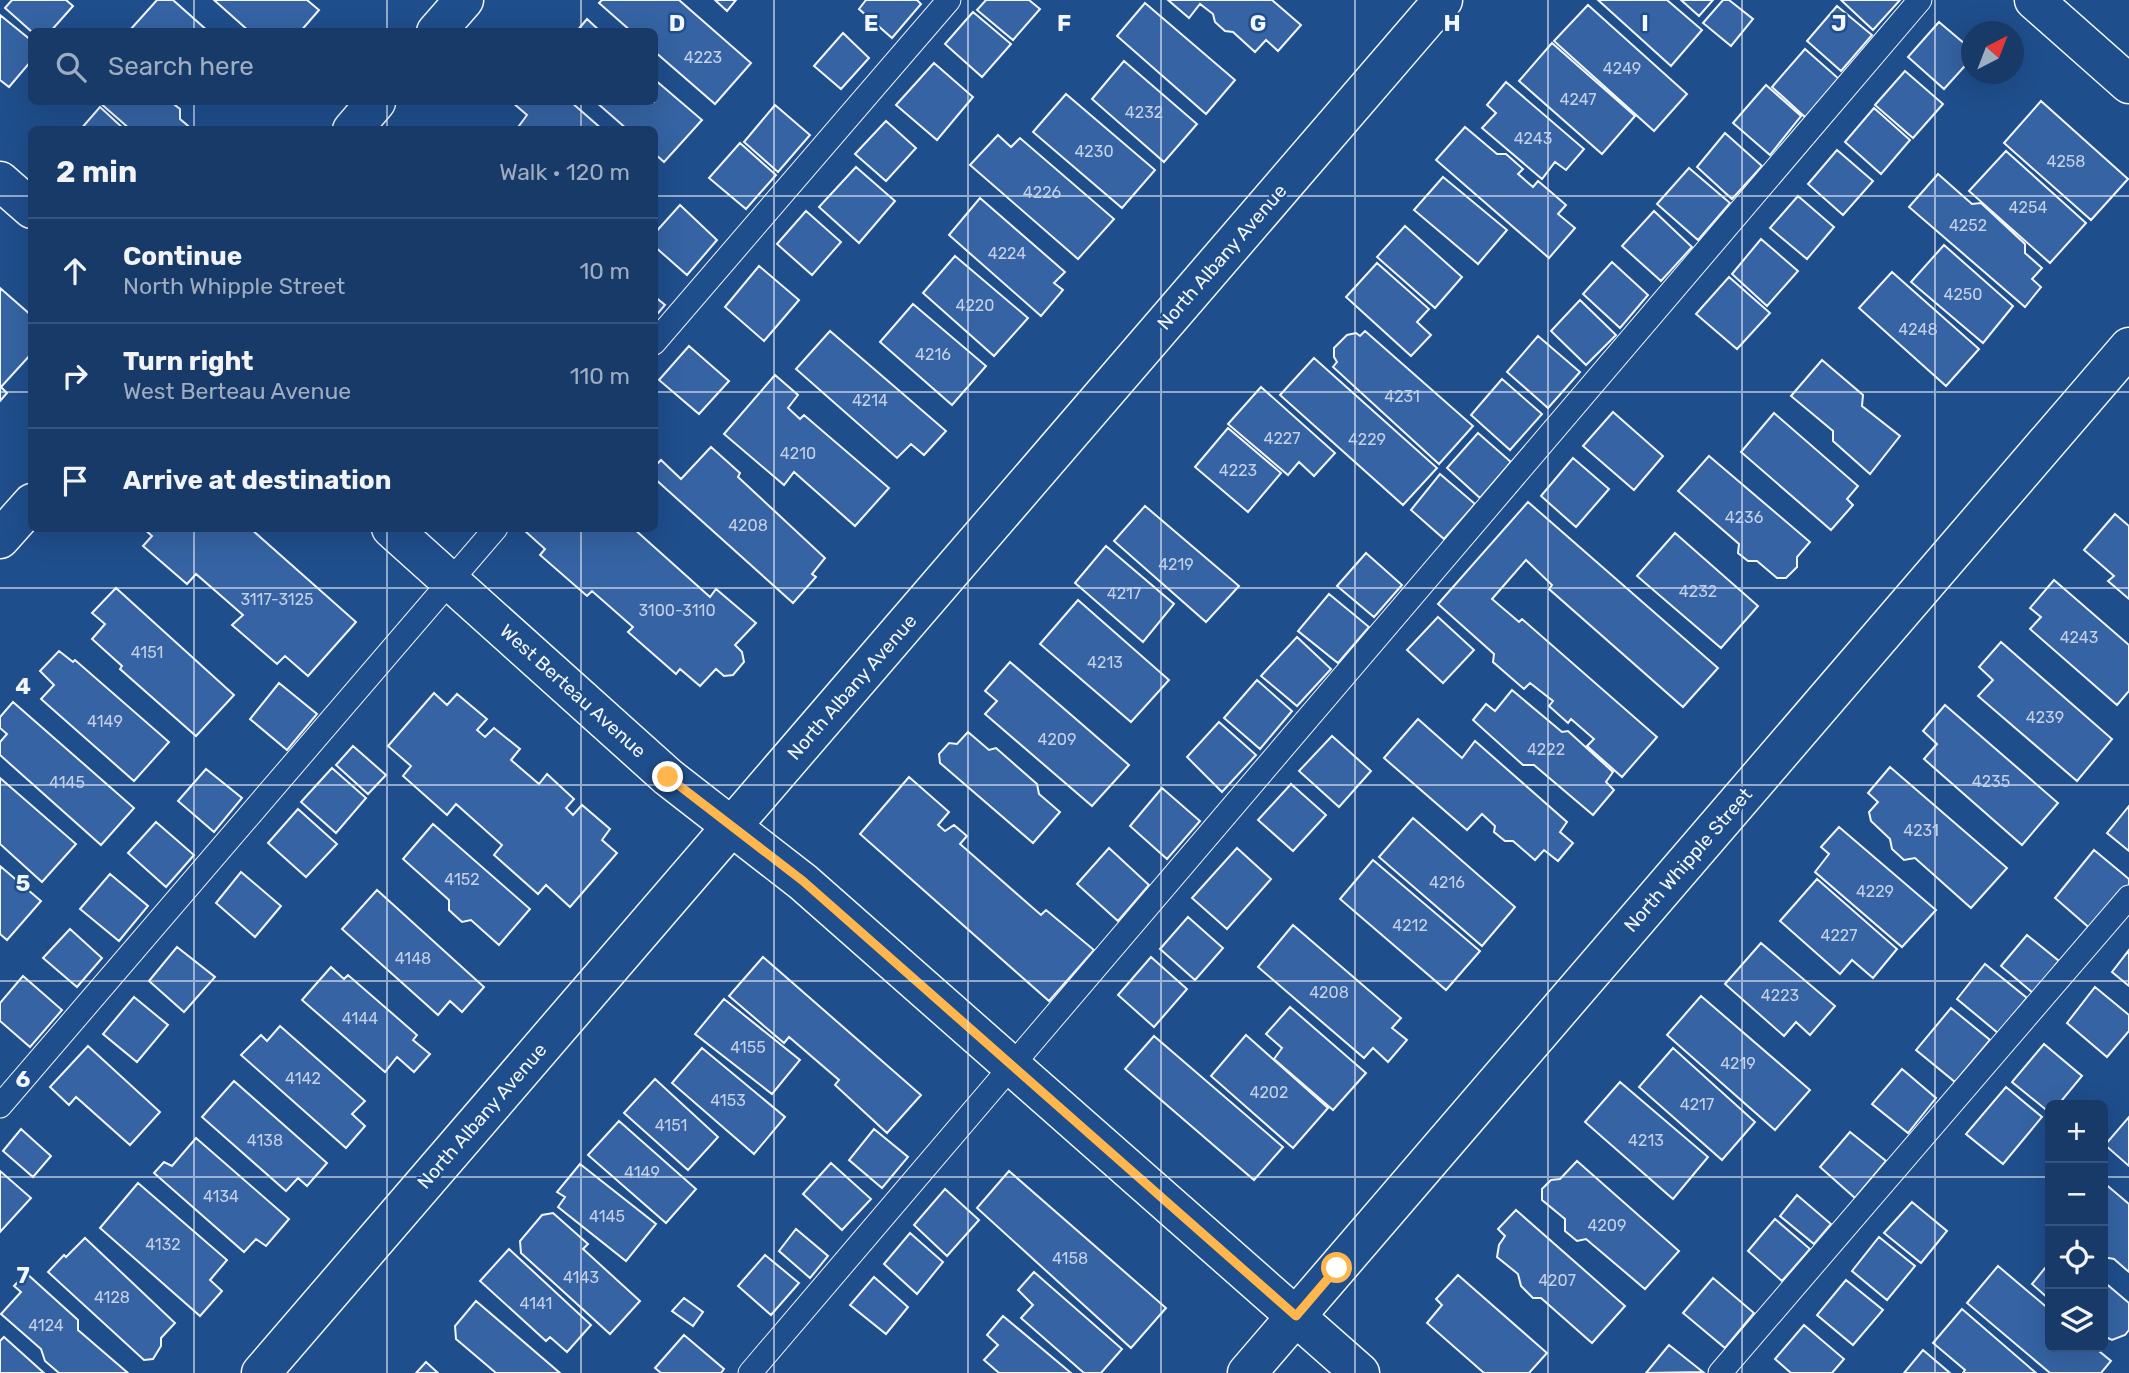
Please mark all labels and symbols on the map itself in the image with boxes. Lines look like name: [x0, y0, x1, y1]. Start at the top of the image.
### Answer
text: D: [669, 9, 685, 37]
text: E: [864, 9, 878, 37]
text: F: [1057, 9, 1071, 37]
text: G: [1250, 9, 1266, 37]
text: H: [1443, 9, 1461, 37]
text: I: [1641, 9, 1649, 37]
text: J: [1831, 9, 1847, 37]
north arrow: [1961, 21, 2024, 84]
house number: 4223: [684, 48, 722, 67]
house number: 4249: [1603, 59, 1641, 78]
house number: 4247: [1559, 90, 1597, 109]
house number: 4232: [1125, 103, 1163, 122]
house number: 4243: [1514, 129, 1552, 148]
house number: 4230: [1074, 142, 1114, 161]
house number: 4258: [2046, 152, 2086, 171]
street label: North Albany Avenue: [1152, 179, 1292, 335]
house number: 4226: [1023, 183, 1062, 202]
house number: 4254: [2009, 198, 2047, 217]
house number: 4252: [1949, 216, 1987, 235]
house number: 4224: [988, 244, 1026, 263]
house number: 4250: [1944, 285, 1983, 304]
house number: 4220: [956, 296, 994, 315]
house number: 4248: [1898, 320, 1938, 339]
house number: 4216: [915, 345, 951, 364]
house number: 4231: [1384, 387, 1420, 406]
house number: 4214: [852, 391, 888, 410]
house number: 4227: [1264, 429, 1300, 448]
house number: 4229: [1348, 430, 1386, 449]
house number: 4210: [780, 444, 816, 463]
house number: 4223: [1219, 461, 1257, 480]
house number: 4236: [1725, 508, 1764, 527]
house number: 4208: [728, 516, 768, 535]
house number: 4219: [1158, 555, 1194, 574]
house number: 4232: [1679, 582, 1717, 601]
house number: 4217: [1107, 584, 1141, 603]
house number: 3117-3125: [240, 590, 314, 609]
house number: 3100-3110: [638, 601, 716, 620]
street label: North Albany Avenue: [782, 609, 922, 765]
street label: West Berteau Avenue: [495, 619, 651, 763]
house number: 4243: [2060, 628, 2098, 647]
house number: 4151: [131, 643, 163, 662]
house number: 4213: [1087, 653, 1123, 672]
text: 4: [15, 672, 31, 700]
house number: 4239: [2026, 708, 2064, 727]
house number: 4149: [87, 712, 123, 731]
house number: 4209: [1038, 730, 1076, 749]
house number: 4222: [1527, 740, 1565, 759]
route end: [652, 761, 683, 792]
house number: 4235: [1972, 772, 2010, 791]
house number: 4145: [49, 773, 85, 792]
street label: North Whipple Street: [1619, 783, 1757, 937]
house number: 4231: [1903, 821, 1939, 840]
text: 5: [16, 869, 31, 897]
house number: 4152: [444, 870, 480, 889]
house number: 4216: [1429, 873, 1465, 892]
house number: 4229: [1856, 882, 1894, 901]
house number: 4212: [1392, 916, 1428, 935]
house number: 4227: [1821, 926, 1857, 945]
house number: 4148: [395, 949, 431, 968]
house number: 4208: [1309, 983, 1349, 1002]
house number: 4223: [1761, 986, 1799, 1005]
house number: 4144: [342, 1009, 378, 1028]
street label: North Albany Avenue: [412, 1038, 552, 1194]
house number: 4155: [730, 1038, 766, 1057]
house number: 4219: [1720, 1054, 1756, 1073]
text: 6: [16, 1065, 31, 1093]
house number: 4142: [285, 1069, 321, 1088]
house number: 4202: [1250, 1083, 1288, 1102]
house number: 4153: [710, 1091, 746, 1110]
house number: 4217: [1680, 1095, 1714, 1114]
house number: 4151: [655, 1116, 687, 1135]
house number: 4138: [247, 1131, 283, 1150]
house number: 4213: [1628, 1131, 1664, 1150]
house number: 4149: [624, 1163, 660, 1182]
house number: 4134: [203, 1187, 239, 1206]
house number: 4145: [589, 1207, 625, 1226]
house number: 4209: [1588, 1216, 1626, 1235]
house number: 4132: [145, 1235, 181, 1254]
house number: 4158: [1052, 1249, 1088, 1268]
route start: [1321, 1252, 1352, 1283]
text: 7: [16, 1261, 30, 1289]
house number: 4143: [563, 1268, 599, 1287]
house number: 4207: [1538, 1271, 1576, 1290]
house number: 4128: [94, 1288, 130, 1307]
house number: 4141: [520, 1294, 552, 1313]
house number: 4124: [28, 1316, 64, 1335]

